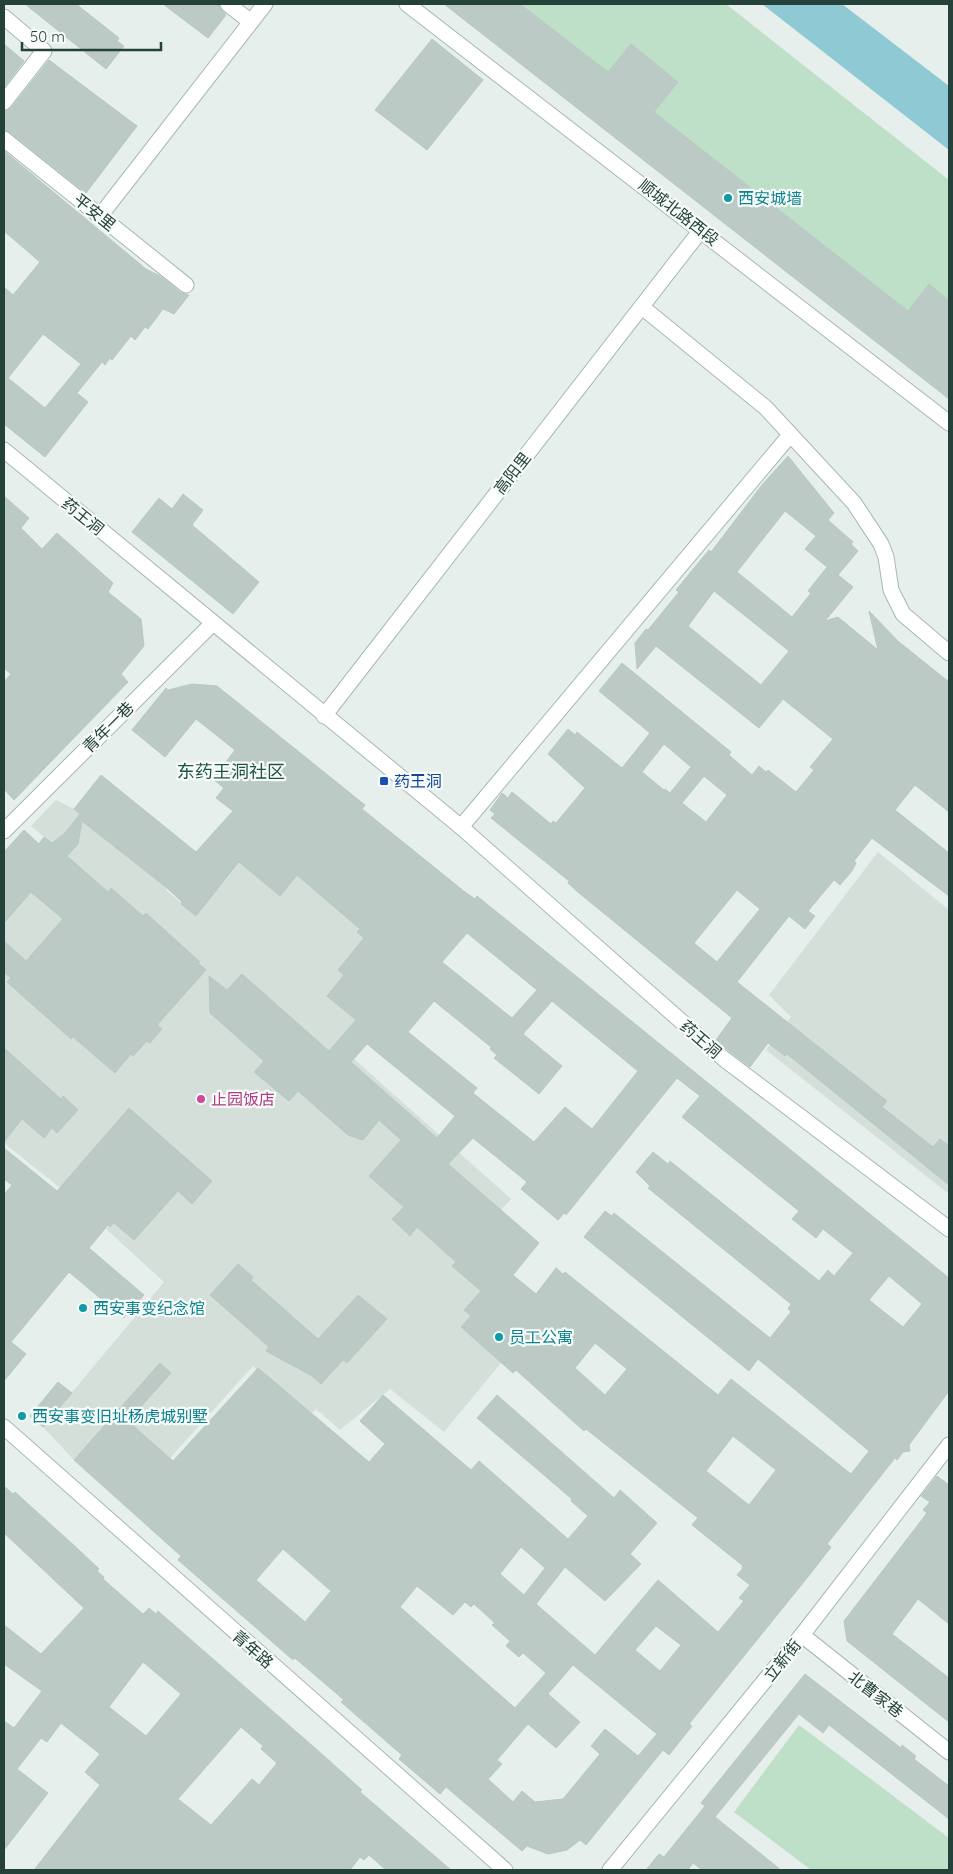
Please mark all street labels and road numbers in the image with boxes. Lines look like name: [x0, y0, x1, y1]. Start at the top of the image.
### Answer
street label: 顺城北路西段: [635, 175, 723, 249]
street label: 平安里: [70, 189, 120, 235]
street label: 高阳里: [489, 448, 535, 498]
street label: 药王洞: [58, 493, 108, 539]
street label: 青年一巷: [78, 697, 138, 757]
street label: 药王洞: [676, 1016, 726, 1062]
street label: 青年路: [228, 1626, 278, 1672]
street label: 立新街: [759, 1635, 805, 1685]
street label: 北曹家巷: [845, 1666, 907, 1722]

